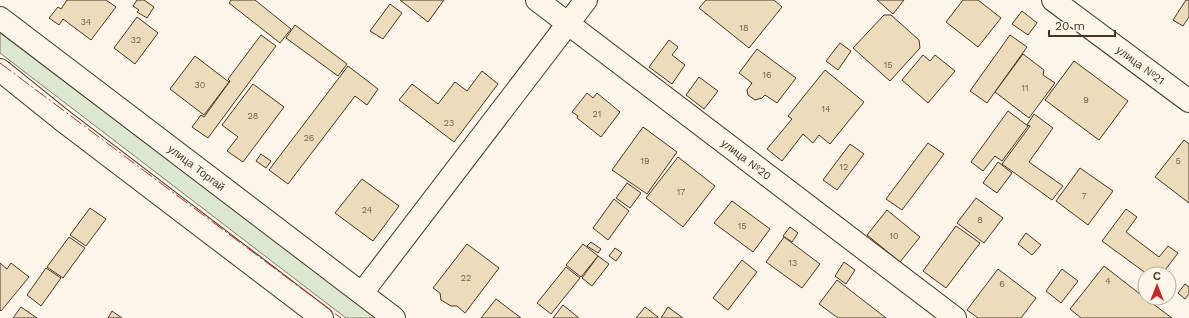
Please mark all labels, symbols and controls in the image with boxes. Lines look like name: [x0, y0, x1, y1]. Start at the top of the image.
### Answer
scale bar: [1049, 12, 1115, 38]
house number: 34: [81, 17, 92, 27]
text: 20 m: [1055, 19, 1085, 33]
house number: 18: [739, 23, 749, 33]
house number: 32: [131, 35, 141, 45]
street label: улица №21: [1114, 43, 1167, 87]
house number: 15: [884, 60, 892, 70]
house number: 16: [763, 70, 771, 80]
house number: 30: [195, 80, 206, 90]
house number: 11: [1021, 83, 1029, 93]
house number: 9: [1083, 95, 1089, 105]
house number: 14: [821, 104, 831, 114]
house number: 21: [593, 109, 601, 119]
house number: 28: [248, 111, 258, 121]
house number: 23: [444, 118, 454, 128]
house number: 26: [304, 133, 314, 143]
street label: улица №20: [719, 136, 774, 182]
street label: улица Торгай: [165, 142, 228, 193]
house number: 19: [640, 156, 650, 166]
house number: 5: [1175, 156, 1181, 166]
house number: 12: [840, 162, 848, 172]
house number: 17: [677, 187, 685, 197]
house number: 7: [1081, 191, 1087, 201]
house number: 24: [362, 205, 373, 215]
house number: 8: [977, 215, 983, 225]
house number: 15: [738, 221, 746, 231]
house number: 10: [889, 231, 899, 241]
house number: 13: [789, 258, 797, 268]
north arrow: [1137, 266, 1177, 306]
text: С: [1153, 270, 1161, 283]
house number: 22: [461, 273, 471, 283]
house number: 4: [1105, 276, 1111, 286]
house number: 6: [999, 279, 1005, 289]

